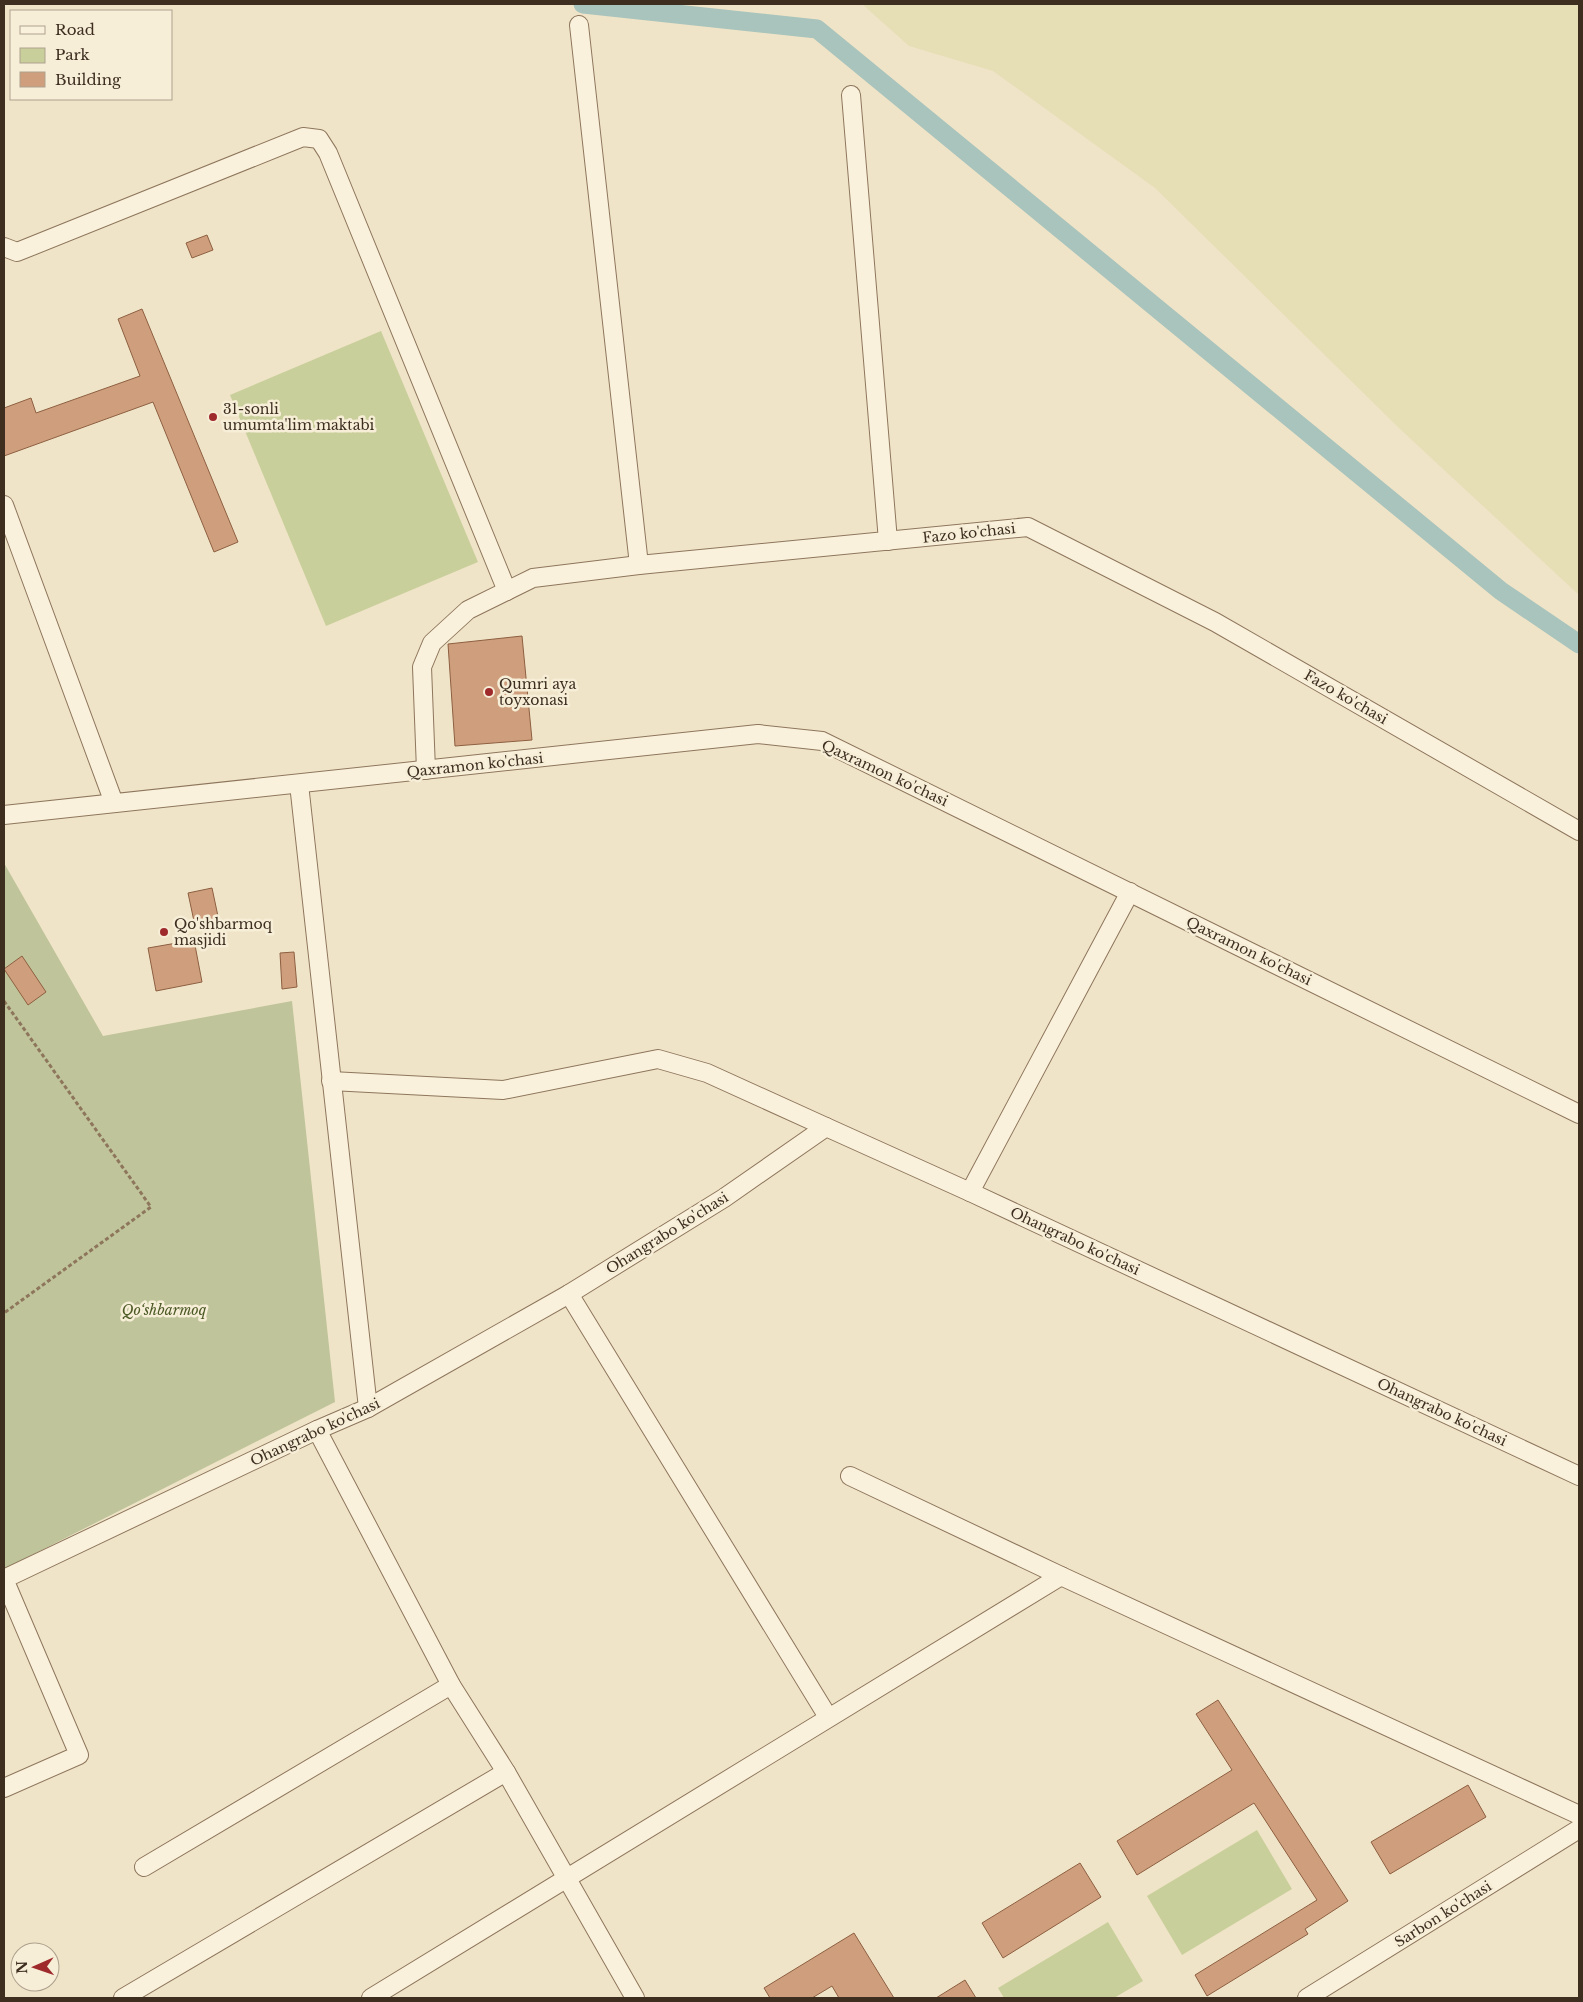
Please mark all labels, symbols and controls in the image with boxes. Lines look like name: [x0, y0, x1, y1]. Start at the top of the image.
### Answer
legend: [10, 10, 172, 100]
text: Road: [55, 20, 95, 39]
text: Park: [55, 45, 91, 64]
text: Building: [55, 70, 122, 89]
place label: 31-sonli umumta'lim maktabi: [223, 400, 375, 434]
marker: 31-sonli umumta'lim maktabi: [207, 411, 219, 423]
street label: Fazo ko'chasi: [922, 519, 1017, 547]
street label: Fazo ko'chasi: [1301, 666, 1391, 728]
place label: Qumri aya toyxonasi: [499, 675, 576, 709]
marker: Qumri aya toyxonasi: [483, 686, 495, 698]
street label: Qaxramon ko'chasi: [819, 736, 951, 810]
street label: Qaxramon ko'chasi: [406, 749, 545, 781]
street label: Qaxramon ko'chasi: [1183, 913, 1315, 989]
place label: Qo'shbarmoq masjidi: [174, 915, 273, 949]
marker: Qo'shbarmoq masjidi: [158, 926, 170, 938]
street label: Ohangrabo ko'chasi: [602, 1188, 732, 1278]
street label: Ohangrabo ko'chasi: [1007, 1203, 1143, 1279]
park label: Qo‘shbarmoq: [122, 1301, 207, 1319]
street label: Ohangrabo ko'chasi: [1374, 1374, 1510, 1450]
street label: Ohangrabo ko'chasi: [247, 1394, 383, 1470]
street label: Sarbon ko'chasi: [1391, 1877, 1495, 1951]
north arrow: [10, 1942, 60, 1992]
text: N: [13, 1961, 31, 1974]

